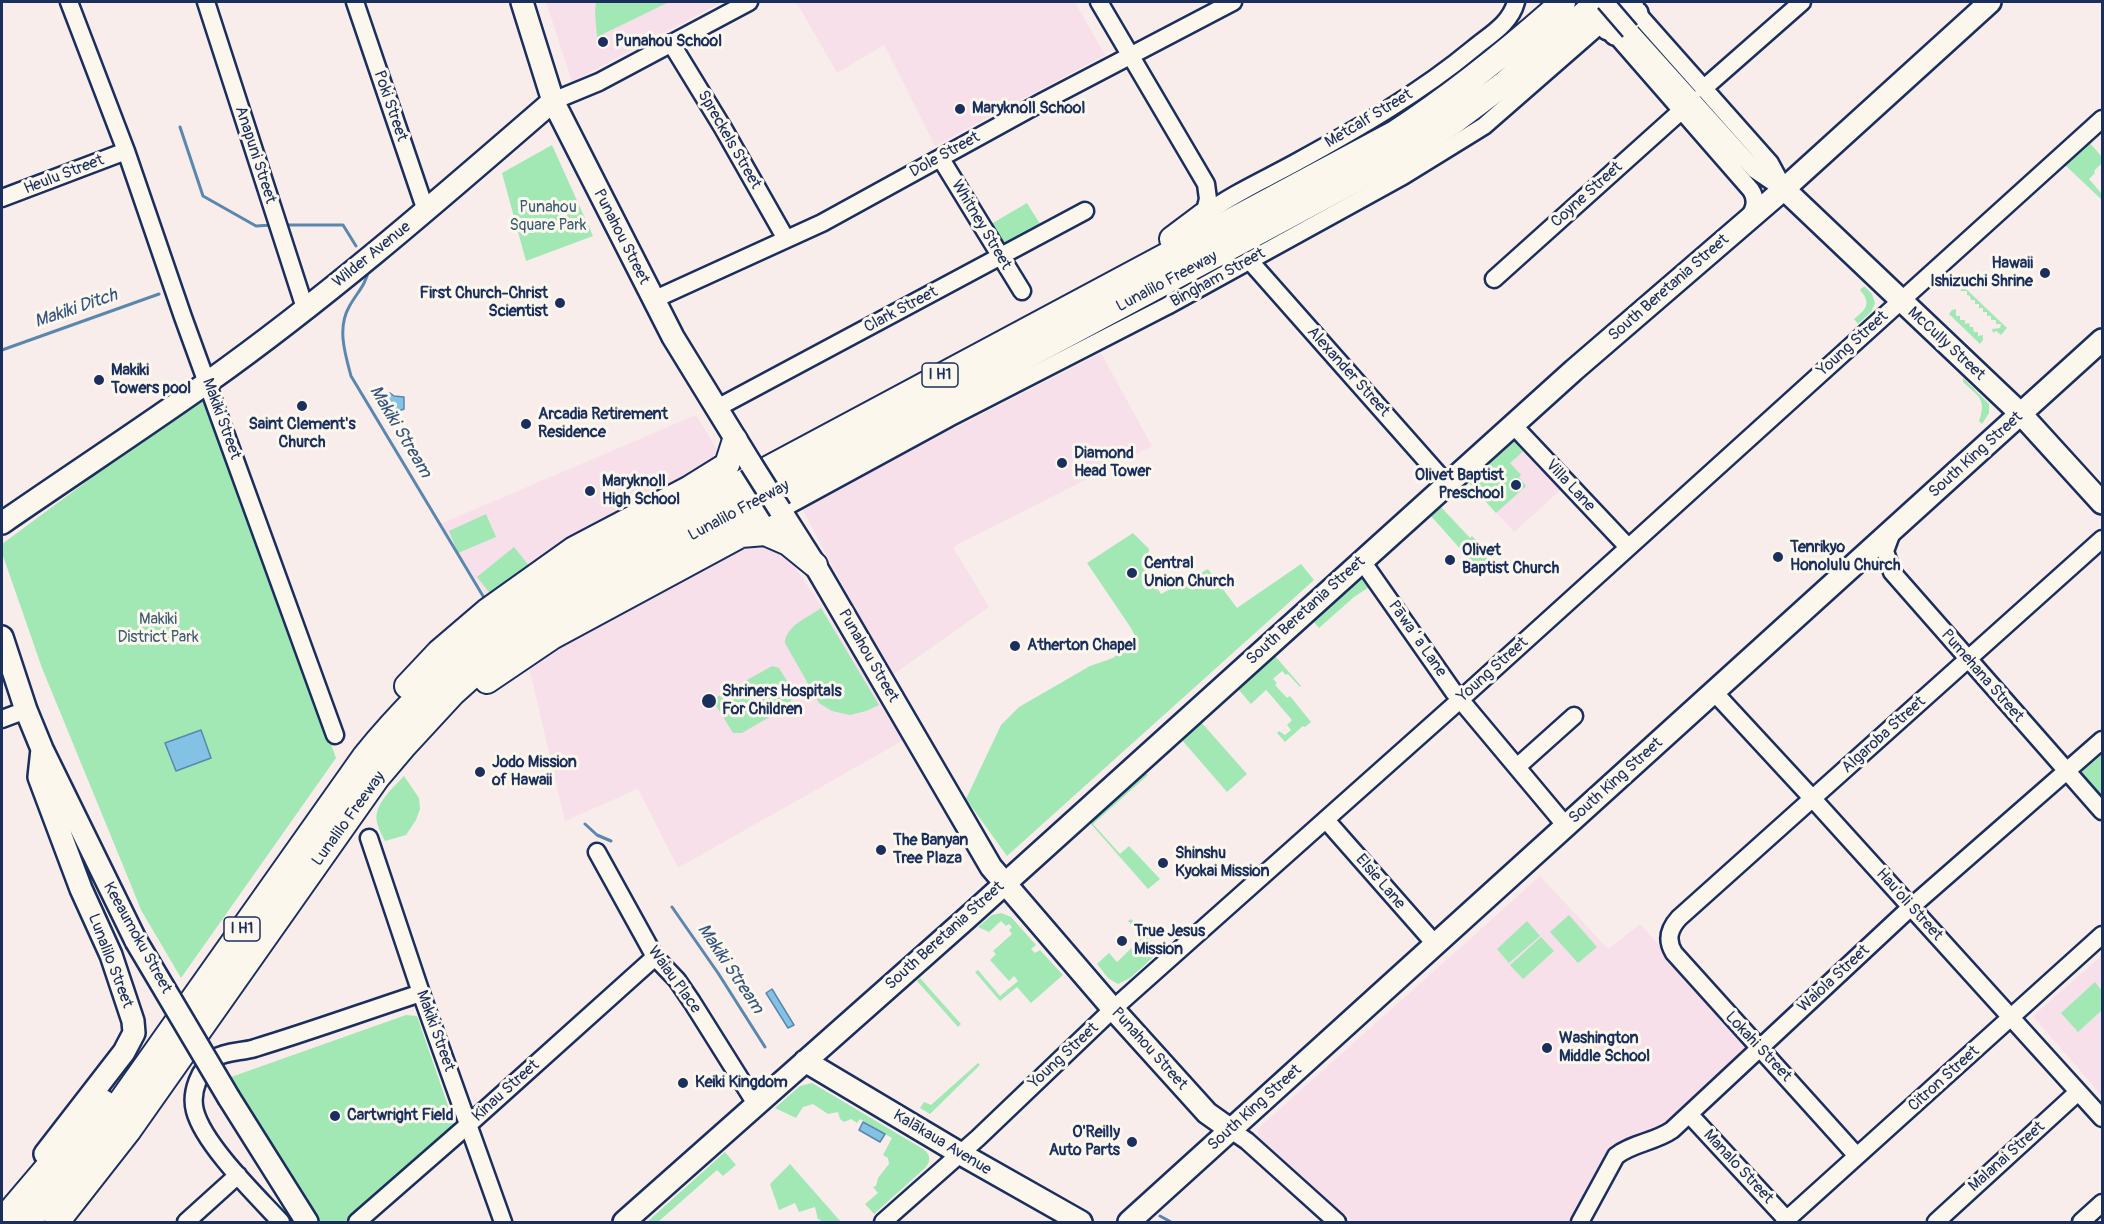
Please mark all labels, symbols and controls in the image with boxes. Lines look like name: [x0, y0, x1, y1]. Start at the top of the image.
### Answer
place label: Punahou School: [615, 32, 722, 52]
marker: Punahou School: [596, 35, 610, 49]
street label: Poki Street: [369, 68, 411, 144]
street label: Metcalf Street: [1322, 85, 1416, 153]
street label: Spreckels Street: [693, 87, 765, 193]
place label: Maryknoll School: [972, 99, 1085, 119]
marker: Maryknoll School: [953, 102, 967, 116]
street label: Anapuni Street: [230, 104, 280, 206]
street label: Dole Street: [907, 128, 983, 182]
street label: Heulu Street: [21, 151, 107, 199]
street label: Coyne Street: [1547, 158, 1627, 232]
street label: Whitney Street: [947, 177, 1015, 273]
street label: Punahou Street: [589, 186, 653, 288]
park label: Punahou Square Park: [509, 198, 587, 236]
street label: Wilder Avenue: [329, 218, 415, 292]
street label: South Beretania Street: [1605, 230, 1733, 346]
street label: Bingham Street: [1167, 244, 1269, 312]
street label: Lunalilo Freeway: [1113, 247, 1221, 317]
place label: Hawaii Ishizuchi Shrine: [1930, 254, 2033, 292]
marker: Hawaii Ishizuchi Shrine: [2038, 266, 2052, 280]
street label: Clark Street: [861, 283, 941, 337]
place label: First Church-Christ Scientist: [420, 284, 548, 322]
water label: Makiki Ditch: [32, 285, 120, 333]
marker: First Church-Christ Scientist: [553, 296, 567, 310]
street label: McCully Street: [1903, 303, 1989, 385]
street label: Young Street: [1814, 307, 1892, 381]
street label: Alexander Street: [1303, 323, 1393, 421]
place label: Makiki Towers pool: [111, 361, 191, 399]
road number: I H1: [922, 363, 958, 387]
marker: Makiki Towers pool: [92, 373, 106, 387]
street label: Makiki Street: [197, 376, 245, 462]
water label: Makiki Stream: [364, 382, 436, 482]
marker: Saint Clement's Church: [295, 399, 309, 413]
place label: Arcadia Retirement Residence: [538, 405, 668, 443]
street label: South King Street: [1925, 408, 2027, 502]
place label: Saint Clement's Church: [248, 415, 356, 453]
marker: Arcadia Retirement Residence: [519, 417, 533, 431]
place label: Diamond Head Tower: [1074, 444, 1151, 482]
marker: Diamond Head Tower: [1055, 456, 1069, 470]
street label: Villa Lane: [1541, 456, 1599, 516]
place label: Olivet Baptist Preschool: [1415, 466, 1504, 504]
place label: Maryknoll High School: [602, 472, 680, 510]
street label: Lunalilo Freeway: [685, 476, 793, 546]
marker: Olivet Baptist Preschool: [1509, 478, 1523, 492]
marker: Maryknoll High School: [583, 484, 597, 498]
place label: Tenrikyo Honolulu Church: [1790, 538, 1900, 576]
place label: Olivet Baptist Church: [1462, 541, 1559, 579]
marker: Tenrikyo Honolulu Church: [1771, 550, 1785, 564]
street label: South Beretania Street: [1243, 553, 1369, 669]
marker: Olivet Baptist Church: [1443, 553, 1457, 567]
place label: Central Union Church: [1144, 554, 1234, 592]
marker: Central Union Church: [1125, 566, 1139, 580]
street label: Pāwaʻa Lane: [1384, 597, 1450, 681]
street label: Punahou Street: [834, 606, 902, 706]
park label: Makiki District Park: [117, 610, 199, 648]
street label: Pumehana Street: [1937, 626, 2027, 726]
street label: Young Street: [1454, 633, 1532, 707]
place label: Atherton Chapel: [1027, 636, 1136, 656]
marker: Atherton Chapel: [1008, 639, 1022, 653]
place label: Shriners Hospitals For Children: [722, 682, 842, 720]
marker: Shriners Hospitals For Children: [700, 692, 718, 710]
street label: Algaroba Street: [1838, 692, 1930, 778]
street label: South King Street: [1565, 734, 1667, 828]
place label: Jodo Mission of Hawaii: [492, 753, 577, 791]
marker: Jodo Mission of Hawaii: [473, 765, 487, 779]
street label: Lunalilo Freeway: [308, 768, 390, 870]
place label: The Banyan Tree Plaza: [893, 831, 968, 869]
marker: The Banyan Tree Plaza: [874, 843, 888, 857]
place label: Shinshu Kyokai Mission: [1175, 844, 1270, 882]
street label: Elsie Lane: [1351, 851, 1409, 913]
marker: Shinshu Kyokai Mission: [1156, 856, 1170, 870]
street label: Hau'oli Street: [1872, 865, 1946, 945]
street label: South Beretania Street: [882, 878, 1008, 994]
street label: Keeaumoku Street: [98, 879, 176, 997]
street label: Lunalilo Street: [83, 911, 137, 1011]
road number: I H1: [224, 917, 260, 941]
water label: Makiki Stream: [692, 920, 768, 1018]
place label: True Jesus Mission: [1134, 922, 1205, 960]
marker: True Jesus Mission: [1115, 934, 1129, 948]
street label: Waiola Street: [1794, 941, 1874, 1017]
street label: Waiau Place: [643, 943, 705, 1017]
street label: Makiki Street: [411, 988, 459, 1074]
street label: Punahou Street: [1107, 1004, 1191, 1094]
street label: Lokahi Street: [1721, 1008, 1795, 1086]
street label: Young Street: [1025, 1019, 1103, 1093]
place label: Washington Middle School: [1559, 1029, 1650, 1067]
marker: Washington Middle School: [1540, 1041, 1554, 1055]
street label: Citron Street: [1905, 1042, 1983, 1116]
street label: Kinau Street: [469, 1056, 543, 1126]
street label: South King Street: [1204, 1061, 1306, 1155]
place label: Keiki Kingdom: [695, 1073, 788, 1093]
marker: Keiki Kingdom: [676, 1076, 690, 1090]
place label: Cartwright Field: [347, 1106, 453, 1126]
street label: Kalākaua Avenue: [889, 1106, 995, 1180]
marker: Cartwright Field: [328, 1109, 342, 1123]
street label: Malanai Street: [1965, 1118, 2049, 1196]
place label: O'Reilly Auto Parts: [1049, 1123, 1120, 1161]
street label: Manalo Street: [1699, 1126, 1777, 1208]
marker: O'Reilly Auto Parts: [1125, 1135, 1139, 1149]

